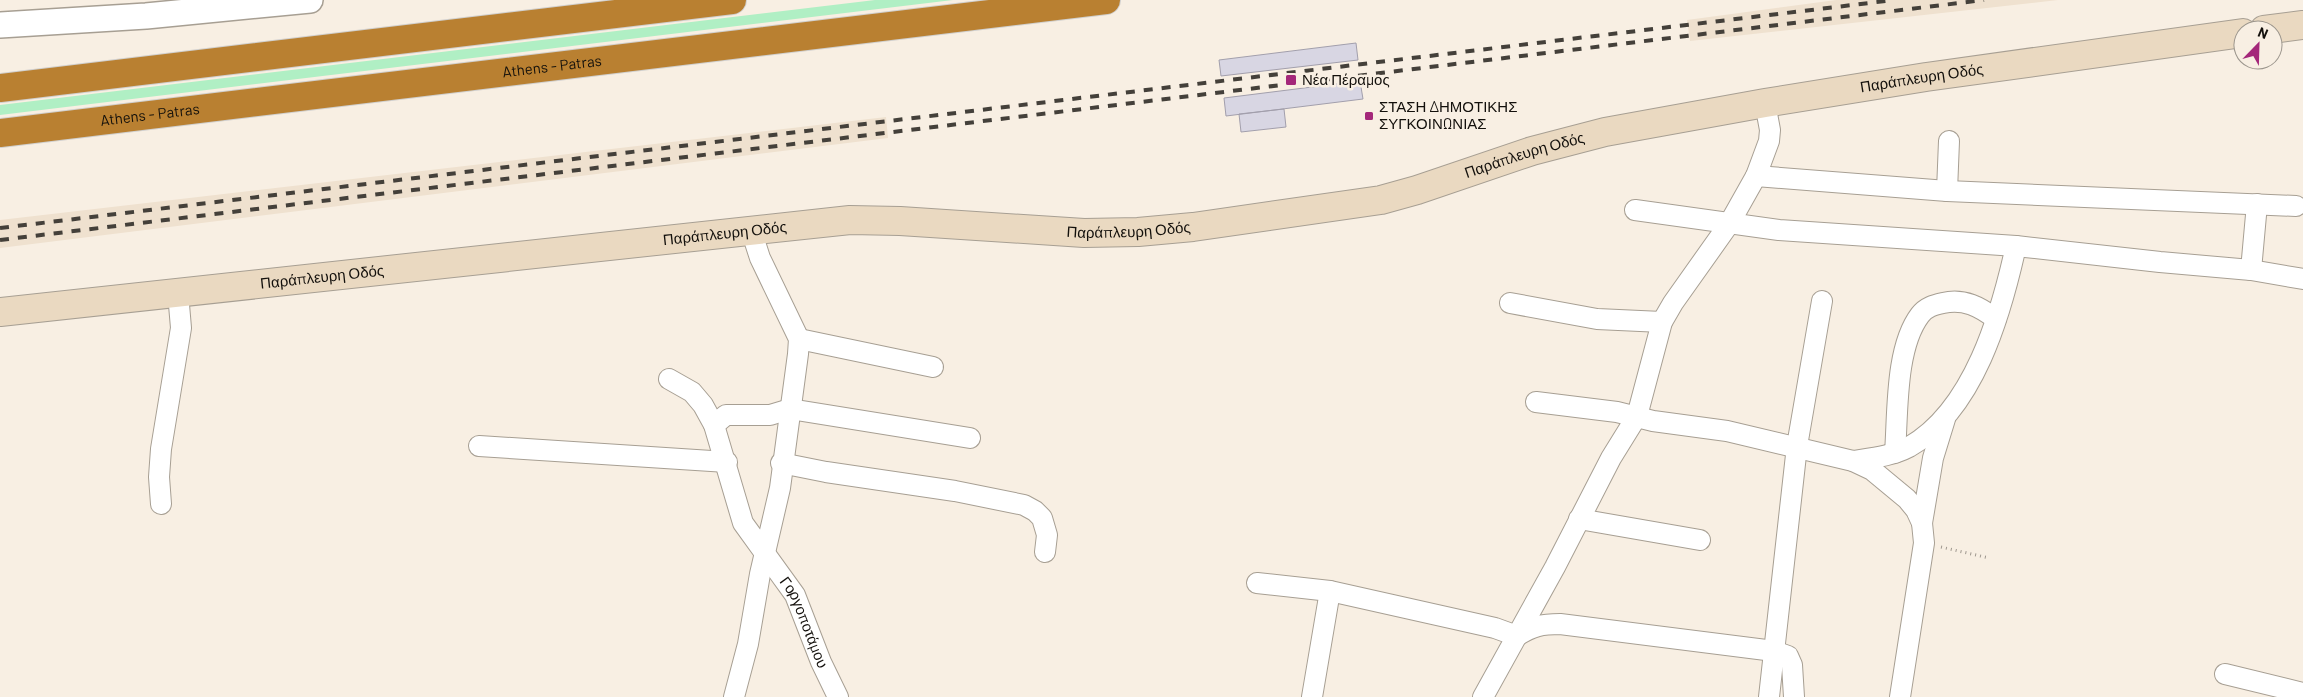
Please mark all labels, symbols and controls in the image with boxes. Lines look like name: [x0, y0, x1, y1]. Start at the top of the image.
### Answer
north arrow: [2233, 20, 2283, 70]
text: N: [2256, 23, 2271, 42]
street label: Athens - Patras: [501, 51, 603, 81]
street label: Παράπλευρη Οδός: [1859, 59, 1984, 96]
place label: Νέα Πέραμος: [1302, 70, 1390, 88]
marker: Νέα Πέραμος: [1284, 73, 1298, 87]
place label: ΣΤΑΣΗ ΔΗΜΟΤΙΚΗΣ ΣΥΓΚΟΙΝΩΝΙΑΣ: [1379, 97, 1517, 132]
street label: Athens - Patras: [99, 99, 200, 129]
marker: ΣΤΑΣΗ ΔΗΜΟΤΙΚΗΣ ΣΥΓΚΟΙΝΩΝΙΑΣ: [1363, 110, 1375, 122]
street label: Παράπλευρη Οδός: [1462, 128, 1586, 181]
street label: Παράπλευρη Οδός: [662, 217, 787, 248]
street label: Παράπλευρη Οδός: [1066, 217, 1191, 241]
street label: Παράπλευρη Οδός: [259, 261, 385, 292]
street label: Γοργοποτάμου: [777, 573, 833, 671]

